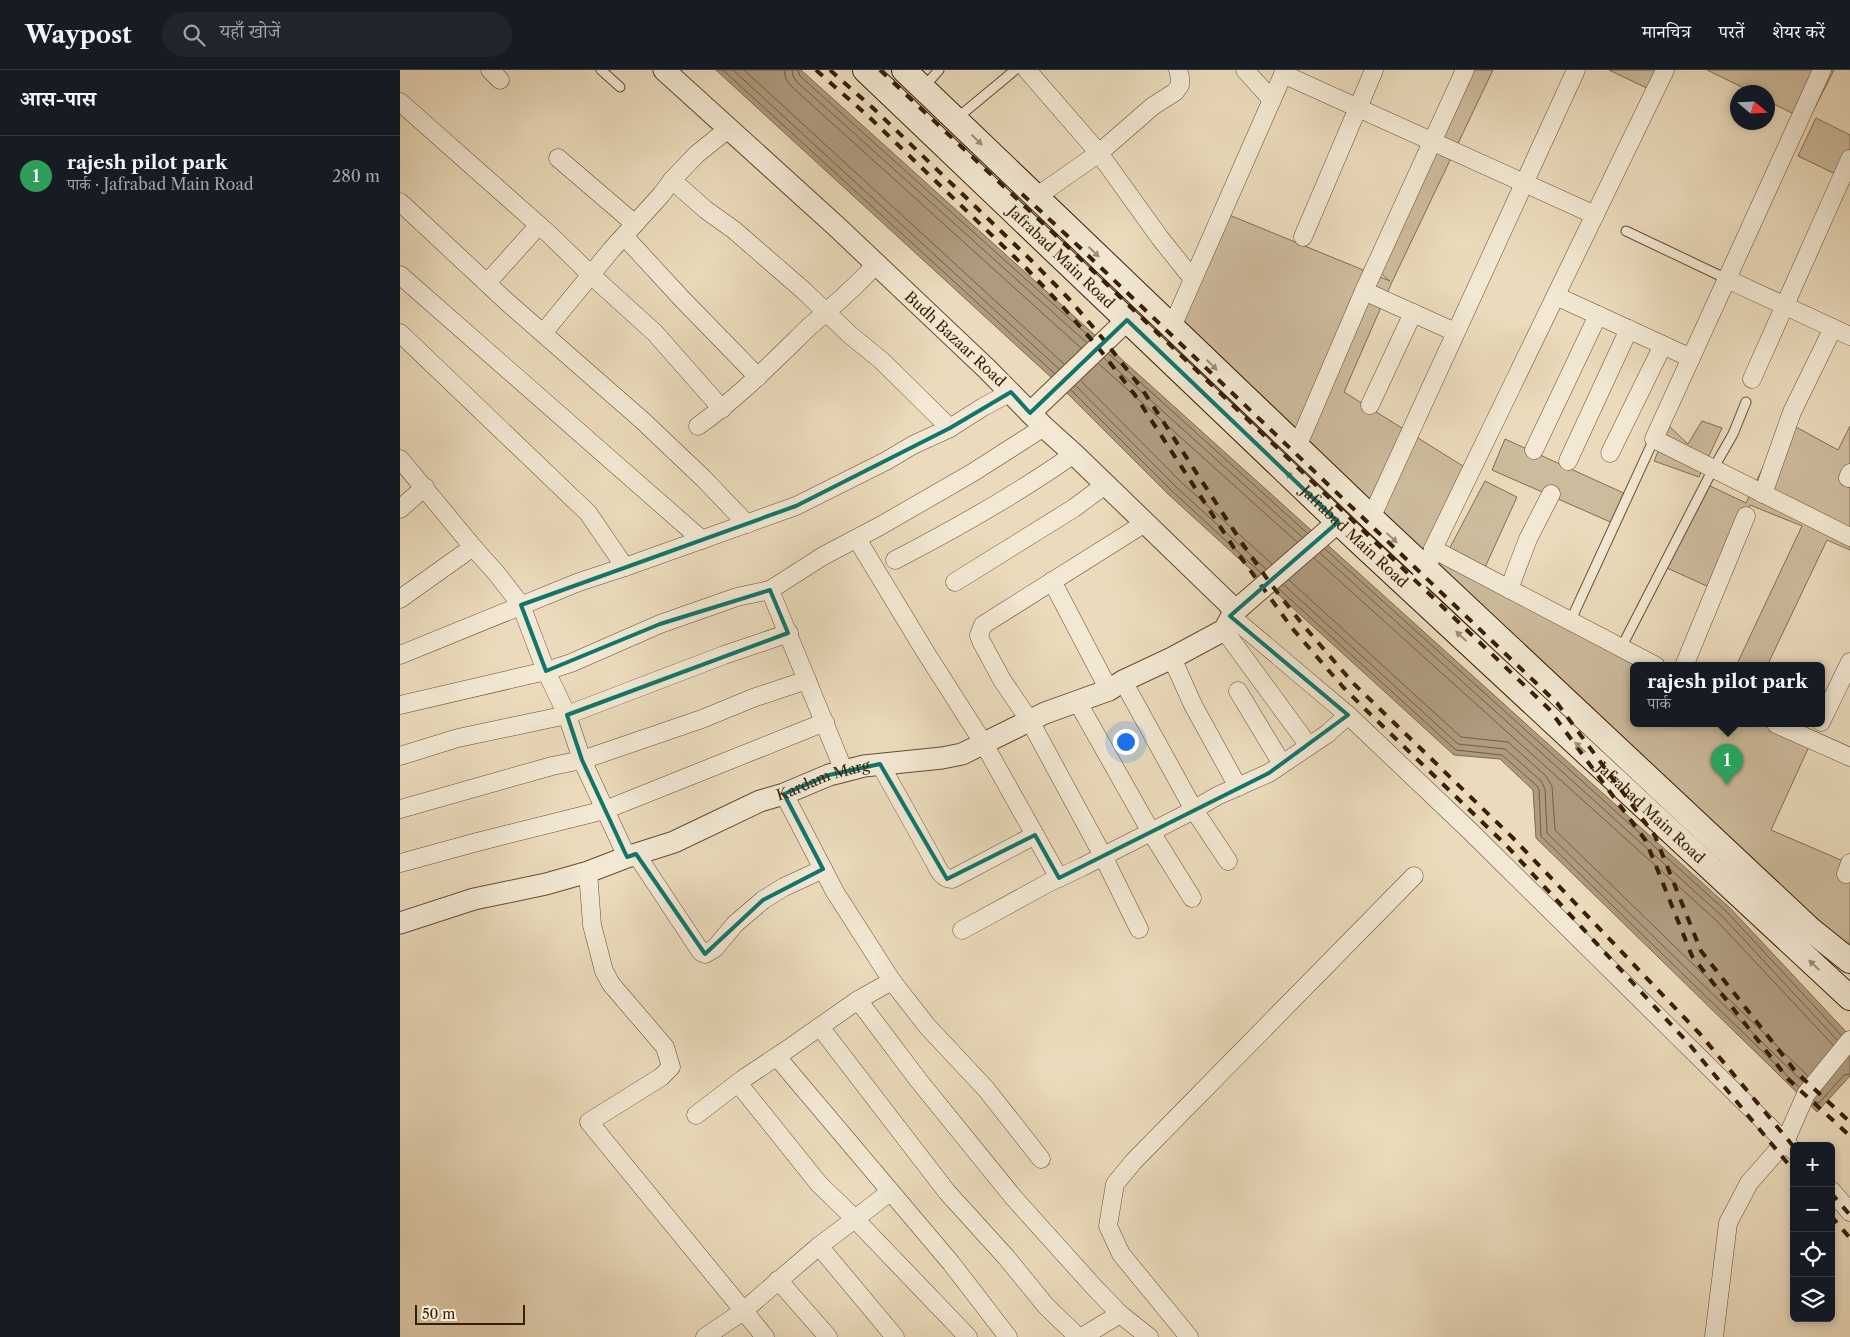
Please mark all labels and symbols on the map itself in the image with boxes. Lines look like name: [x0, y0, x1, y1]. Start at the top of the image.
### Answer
north arrow: [1730, 85, 1775, 130]
one-way arrow: [971, 134, 983, 146]
street label: Jafrabad Main Road: [1002, 200, 1119, 312]
one-way arrow: [1088, 246, 1100, 258]
street label: Budh Bazaar Road: [901, 287, 1010, 390]
one-way arrow: [1205, 359, 1217, 371]
one-way arrow: [1286, 471, 1298, 483]
street label: Jafrabad Main Road: [1295, 480, 1412, 591]
one-way arrow: [1386, 532, 1398, 544]
one-way arrow: [1455, 630, 1467, 642]
your location: [1113, 729, 1139, 755]
one-way arrow: [1574, 741, 1586, 753]
pin: 1: [1711, 744, 1743, 785]
street label: Kardam Marg: [774, 755, 871, 805]
street label: Jafrabad Main Road: [1591, 756, 1709, 867]
one-way arrow: [1809, 959, 1821, 971]
scale bar: [415, 1302, 525, 1325]

